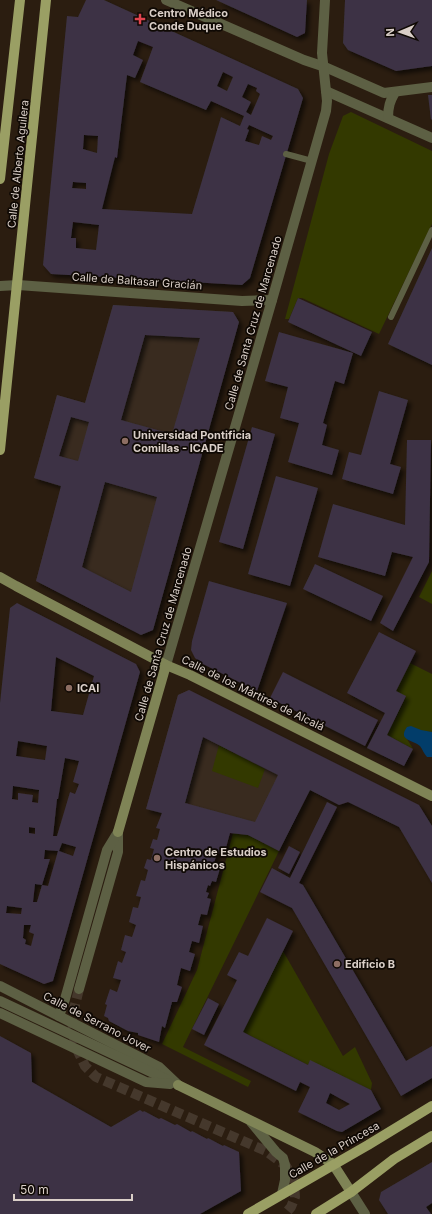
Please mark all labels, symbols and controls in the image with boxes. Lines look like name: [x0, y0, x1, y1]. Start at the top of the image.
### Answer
place label: Centro Médico Conde Duque: [149, 6, 228, 33]
north arrow: [380, 12, 420, 52]
marker: Centro Médico Conde Duque: [134, 13, 146, 25]
text: N: [383, 28, 397, 37]
street label: Calle de Alberto Aguilera: [4, 99, 32, 229]
street label: Calle de Santa Cruz de Marcenado: [221, 234, 285, 412]
street label: Calle de Baltasar Gracián: [71, 269, 203, 293]
place label: Universidad Pontificia Comillas - ICADE: [133, 428, 251, 455]
marker: Universidad Pontificia Comillas - ICADE: [120, 436, 130, 446]
street label: Calle de Santa Cruz de Marcenado: [131, 545, 195, 723]
street label: Calle de los Mártires de Alcalá: [179, 652, 327, 734]
place label: ICAI: [77, 681, 99, 695]
marker: ICAI: [64, 683, 74, 693]
place label: Centro de Estudios Hispánicos: [165, 845, 267, 872]
marker: Centro de Estudios Hispánicos: [152, 853, 162, 863]
place label: Edificio B: [345, 957, 395, 971]
marker: Edificio B: [332, 959, 342, 969]
street label: Calle de Serrano Jover: [41, 989, 153, 1055]
street label: Calle de la Princesa: [286, 1118, 382, 1182]
scale bar: [14, 1176, 132, 1202]
text: 50 m: [20, 1182, 49, 1197]

